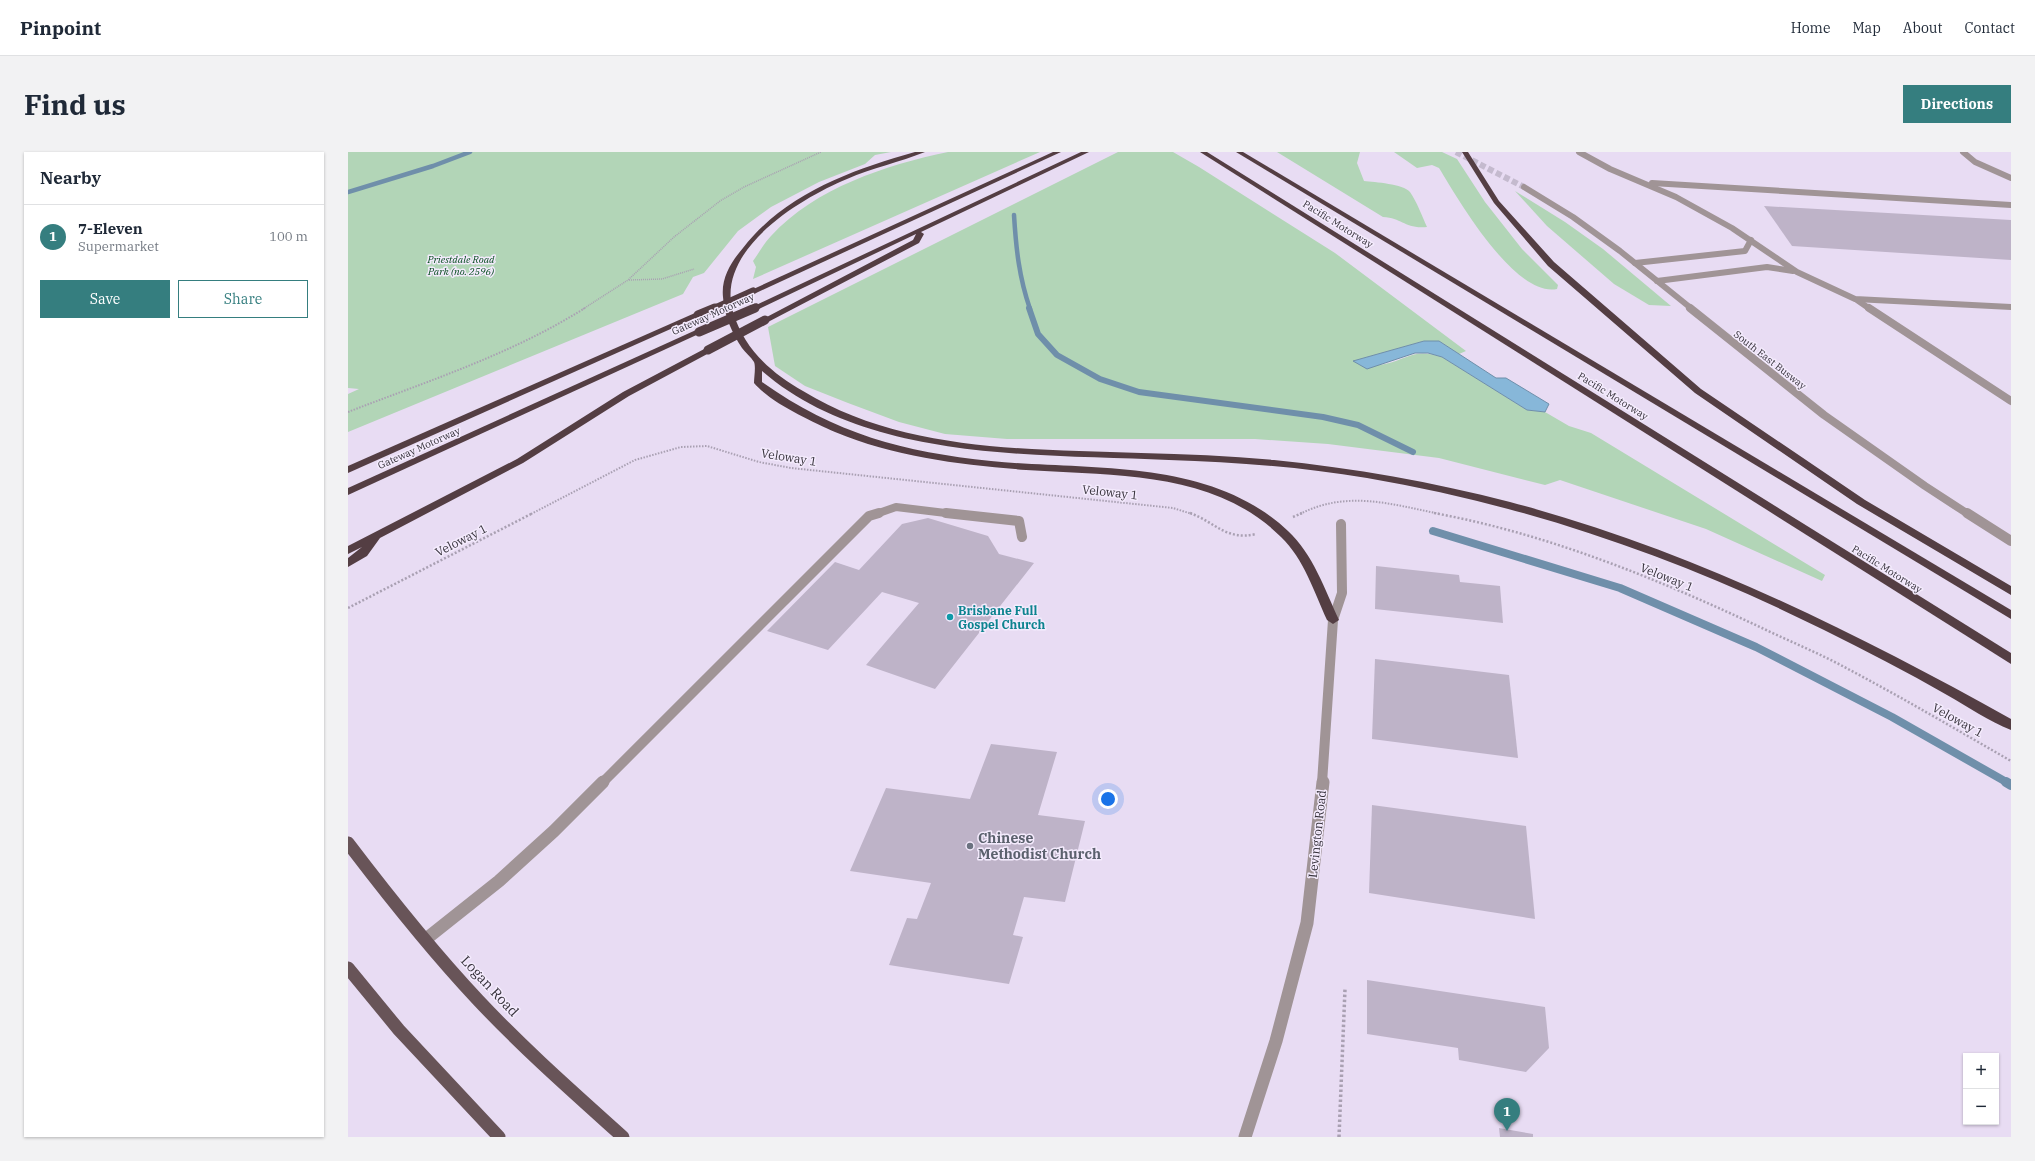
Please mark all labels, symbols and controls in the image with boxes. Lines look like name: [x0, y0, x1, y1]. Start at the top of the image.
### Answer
text: Pinpoint: [20, 16, 101, 40]
text: Home: [1791, 19, 1830, 37]
text: Map: [1852, 19, 1881, 37]
text: About: [1903, 19, 1942, 37]
text: Contact: [1964, 19, 2015, 37]
button: Directions: [1903, 85, 2011, 123]
text: Find us: [24, 86, 126, 123]
text: Nearby: [40, 167, 101, 189]
street label: Pacific Motorway: [1300, 197, 1376, 251]
text: 7-Eleven: [78, 219, 143, 238]
text: 1: [49, 228, 57, 245]
text: 100 m: [269, 228, 308, 245]
text: Supermarket: [78, 238, 159, 255]
park label: Priestdale Road Park (no. 2596): [426, 253, 495, 278]
button: Save: [40, 280, 170, 318]
button: Share: [178, 280, 308, 318]
street label: Gateway Motorway: [670, 290, 757, 338]
street label: South East Busway: [1731, 328, 1809, 393]
street label: Pacific Motorway: [1575, 369, 1651, 423]
street label: Gateway Motorway: [376, 424, 463, 472]
street label: Veloway 1: [760, 445, 818, 469]
street label: Veloway 1: [1081, 482, 1139, 502]
street label: Veloway 1: [433, 521, 489, 559]
street label: Pacific Motorway: [1849, 542, 1925, 596]
street label: Veloway 1: [1638, 560, 1696, 594]
place label: Brisbane Full Gospel Church: [958, 603, 1045, 632]
marker: Brisbane Full Gospel Church: [945, 612, 955, 622]
street label: Veloway 1: [1930, 700, 1986, 740]
your location: [1098, 789, 1118, 809]
street label: Levington Road: [1305, 789, 1329, 879]
place label: Chinese Methodist Church: [978, 829, 1101, 863]
marker: Chinese Methodist Church: [965, 841, 975, 851]
street label: Logan Road: [457, 952, 523, 1021]
map controls: [1963, 1053, 1999, 1125]
button: +: [1963, 1053, 1999, 1089]
button: −: [1963, 1089, 1999, 1125]
pin: 1: [1494, 1098, 1520, 1131]

